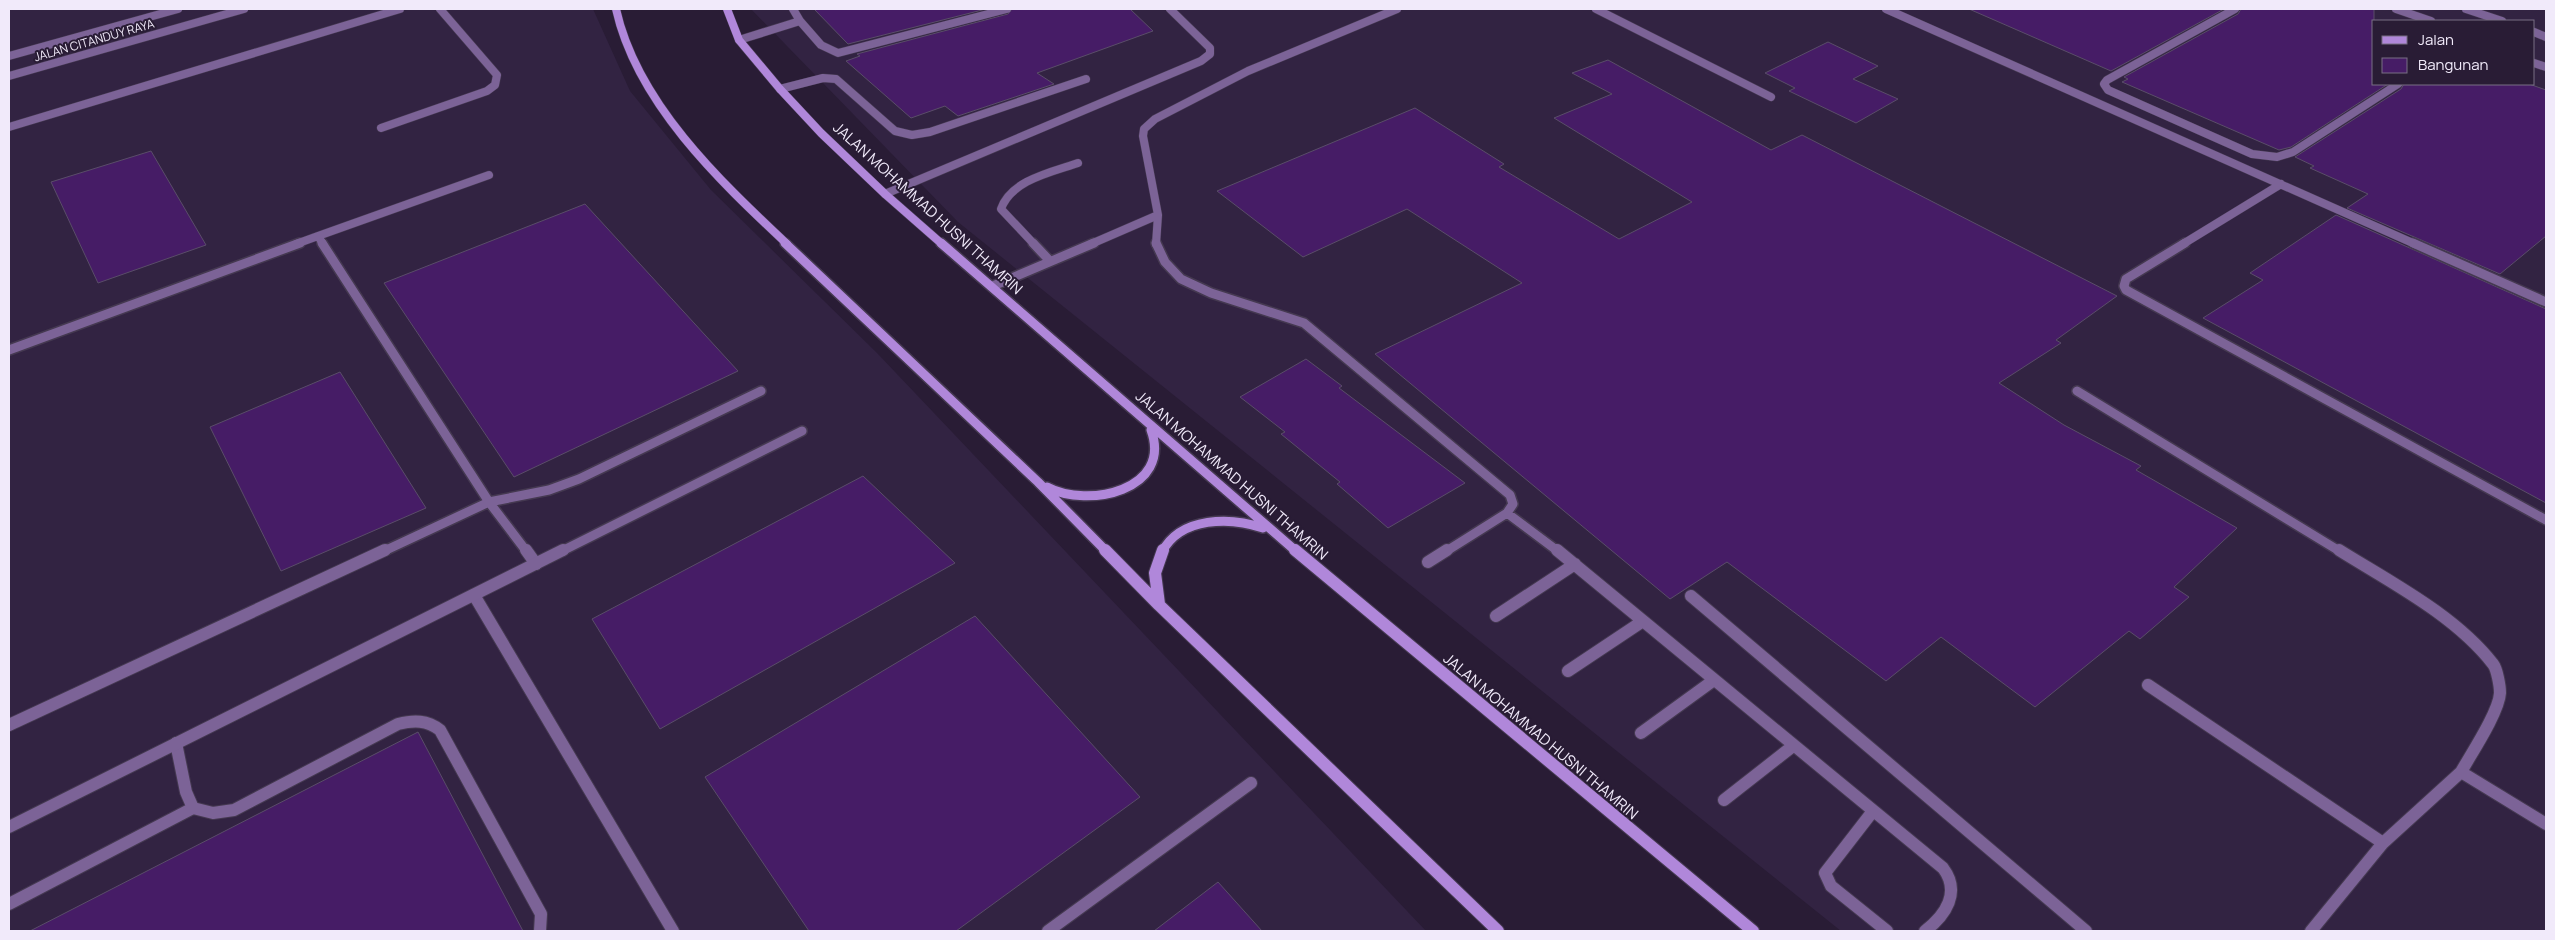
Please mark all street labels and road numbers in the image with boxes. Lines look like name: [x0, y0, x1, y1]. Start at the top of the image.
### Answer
street label: JALAN CITANDUY RAYA: [32, 15, 156, 65]
street label: JALAN MOHAMMAD HUSNI THAMRIN: [829, 117, 1027, 299]
street label: JALAN MOHAMMAD HUSNI THAMRIN: [1131, 386, 1333, 564]
street label: JALAN MOHAMMAD HUSNI THAMRIN: [1439, 648, 1643, 824]

